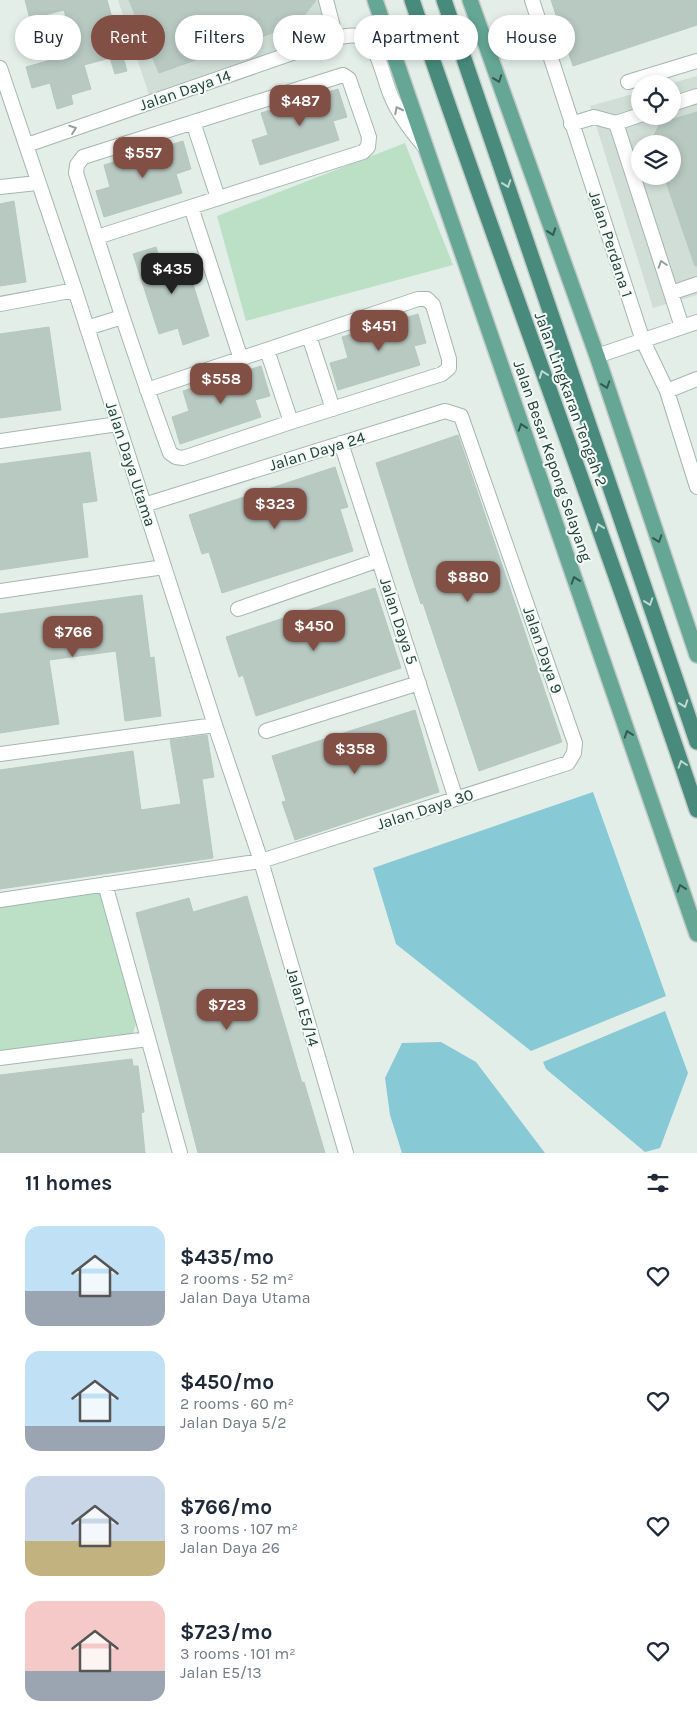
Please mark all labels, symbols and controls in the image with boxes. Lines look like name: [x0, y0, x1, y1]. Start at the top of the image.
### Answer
chip: Buy: [15, 15, 81, 60]
chip: Rent: [91, 15, 165, 60]
chip: Filters: [175, 15, 263, 60]
chip: New: [273, 15, 344, 60]
chip: Apartment: [354, 15, 478, 60]
chip: House: [488, 15, 575, 60]
street label: Jalan Daya 14: [137, 65, 233, 115]
one-way arrow: [492, 74, 502, 83]
map controls: [631, 75, 681, 185]
button: locate: [631, 75, 681, 125]
pin: $487: [270, 84, 330, 127]
text: $487: [281, 91, 319, 110]
one-way arrow: [394, 106, 404, 115]
one-way arrow: [68, 125, 77, 135]
button: layers: [631, 135, 681, 185]
pin: $557: [113, 136, 173, 179]
text: $557: [124, 143, 162, 162]
one-way arrow: [501, 179, 511, 187]
street label: Jalan Perdana 1: [585, 188, 637, 300]
one-way arrow: [546, 227, 556, 236]
pin: $435: [142, 252, 202, 295]
text: $435: [152, 259, 192, 278]
one-way arrow: [657, 261, 667, 269]
street label: Jalan Lingkaran Tengah 2: [531, 309, 611, 489]
pin: $451: [349, 310, 409, 352]
text: $451: [361, 316, 397, 335]
street label: Jalan Besar Kepong Selayang: [510, 358, 596, 564]
pin: $558: [191, 362, 251, 405]
text: $558: [201, 369, 241, 388]
one-way arrow: [539, 371, 549, 379]
one-way arrow: [601, 381, 611, 389]
street label: Jalan Daya Utama: [102, 399, 160, 529]
one-way arrow: [518, 423, 528, 432]
street label: Jalan Daya 24: [267, 427, 367, 475]
pin: $323: [245, 488, 305, 530]
text: $323: [255, 494, 295, 513]
one-way arrow: [595, 523, 605, 532]
one-way arrow: [652, 535, 662, 543]
pin: $880: [438, 560, 498, 603]
text: $880: [447, 567, 489, 586]
street label: Jalan Daya 5: [376, 575, 422, 667]
one-way arrow: [571, 577, 581, 585]
one-way arrow: [644, 598, 654, 606]
street label: Jalan Daya 9: [519, 604, 567, 696]
pin: $450: [284, 610, 344, 652]
pin: $766: [43, 616, 103, 658]
text: $450: [294, 616, 334, 635]
text: $766: [54, 622, 92, 641]
one-way arrow: [679, 700, 689, 708]
one-way arrow: [624, 730, 634, 739]
pin: $358: [325, 732, 385, 775]
text: $358: [335, 739, 375, 758]
one-way arrow: [677, 760, 687, 769]
street label: Jalan Daya 30: [374, 784, 476, 834]
one-way arrow: [677, 884, 687, 892]
street label: Jalan E5/14: [283, 965, 323, 1049]
pin: $723: [197, 988, 257, 1031]
text: $723: [208, 995, 246, 1014]
icon: filters: [644, 1169, 672, 1197]
text: 11 homes: [25, 1171, 112, 1195]
text: $435/mo: [180, 1245, 274, 1269]
icon: home: [65, 1246, 125, 1306]
icon: heart: [644, 1262, 672, 1290]
text: 2 rooms · 52 m²: [180, 1269, 294, 1288]
text: Jalan Daya Utama: [180, 1288, 310, 1307]
text: $450/mo: [180, 1370, 274, 1394]
icon: home: [65, 1371, 125, 1431]
icon: heart: [644, 1387, 672, 1415]
text: 2 rooms · 60 m²: [180, 1394, 294, 1413]
text: Jalan Daya 5/2: [180, 1413, 287, 1432]
text: $766/mo: [180, 1495, 272, 1519]
icon: home: [65, 1496, 125, 1556]
icon: heart: [644, 1512, 672, 1540]
text: 3 rooms · 107 m²: [180, 1519, 298, 1538]
text: Jalan Daya 26: [180, 1538, 280, 1557]
text: $723/mo: [180, 1620, 272, 1644]
icon: home: [65, 1621, 125, 1681]
icon: heart: [644, 1637, 672, 1665]
text: 3 rooms · 101 m²: [180, 1644, 296, 1663]
text: Jalan E5/13: [180, 1663, 262, 1682]

